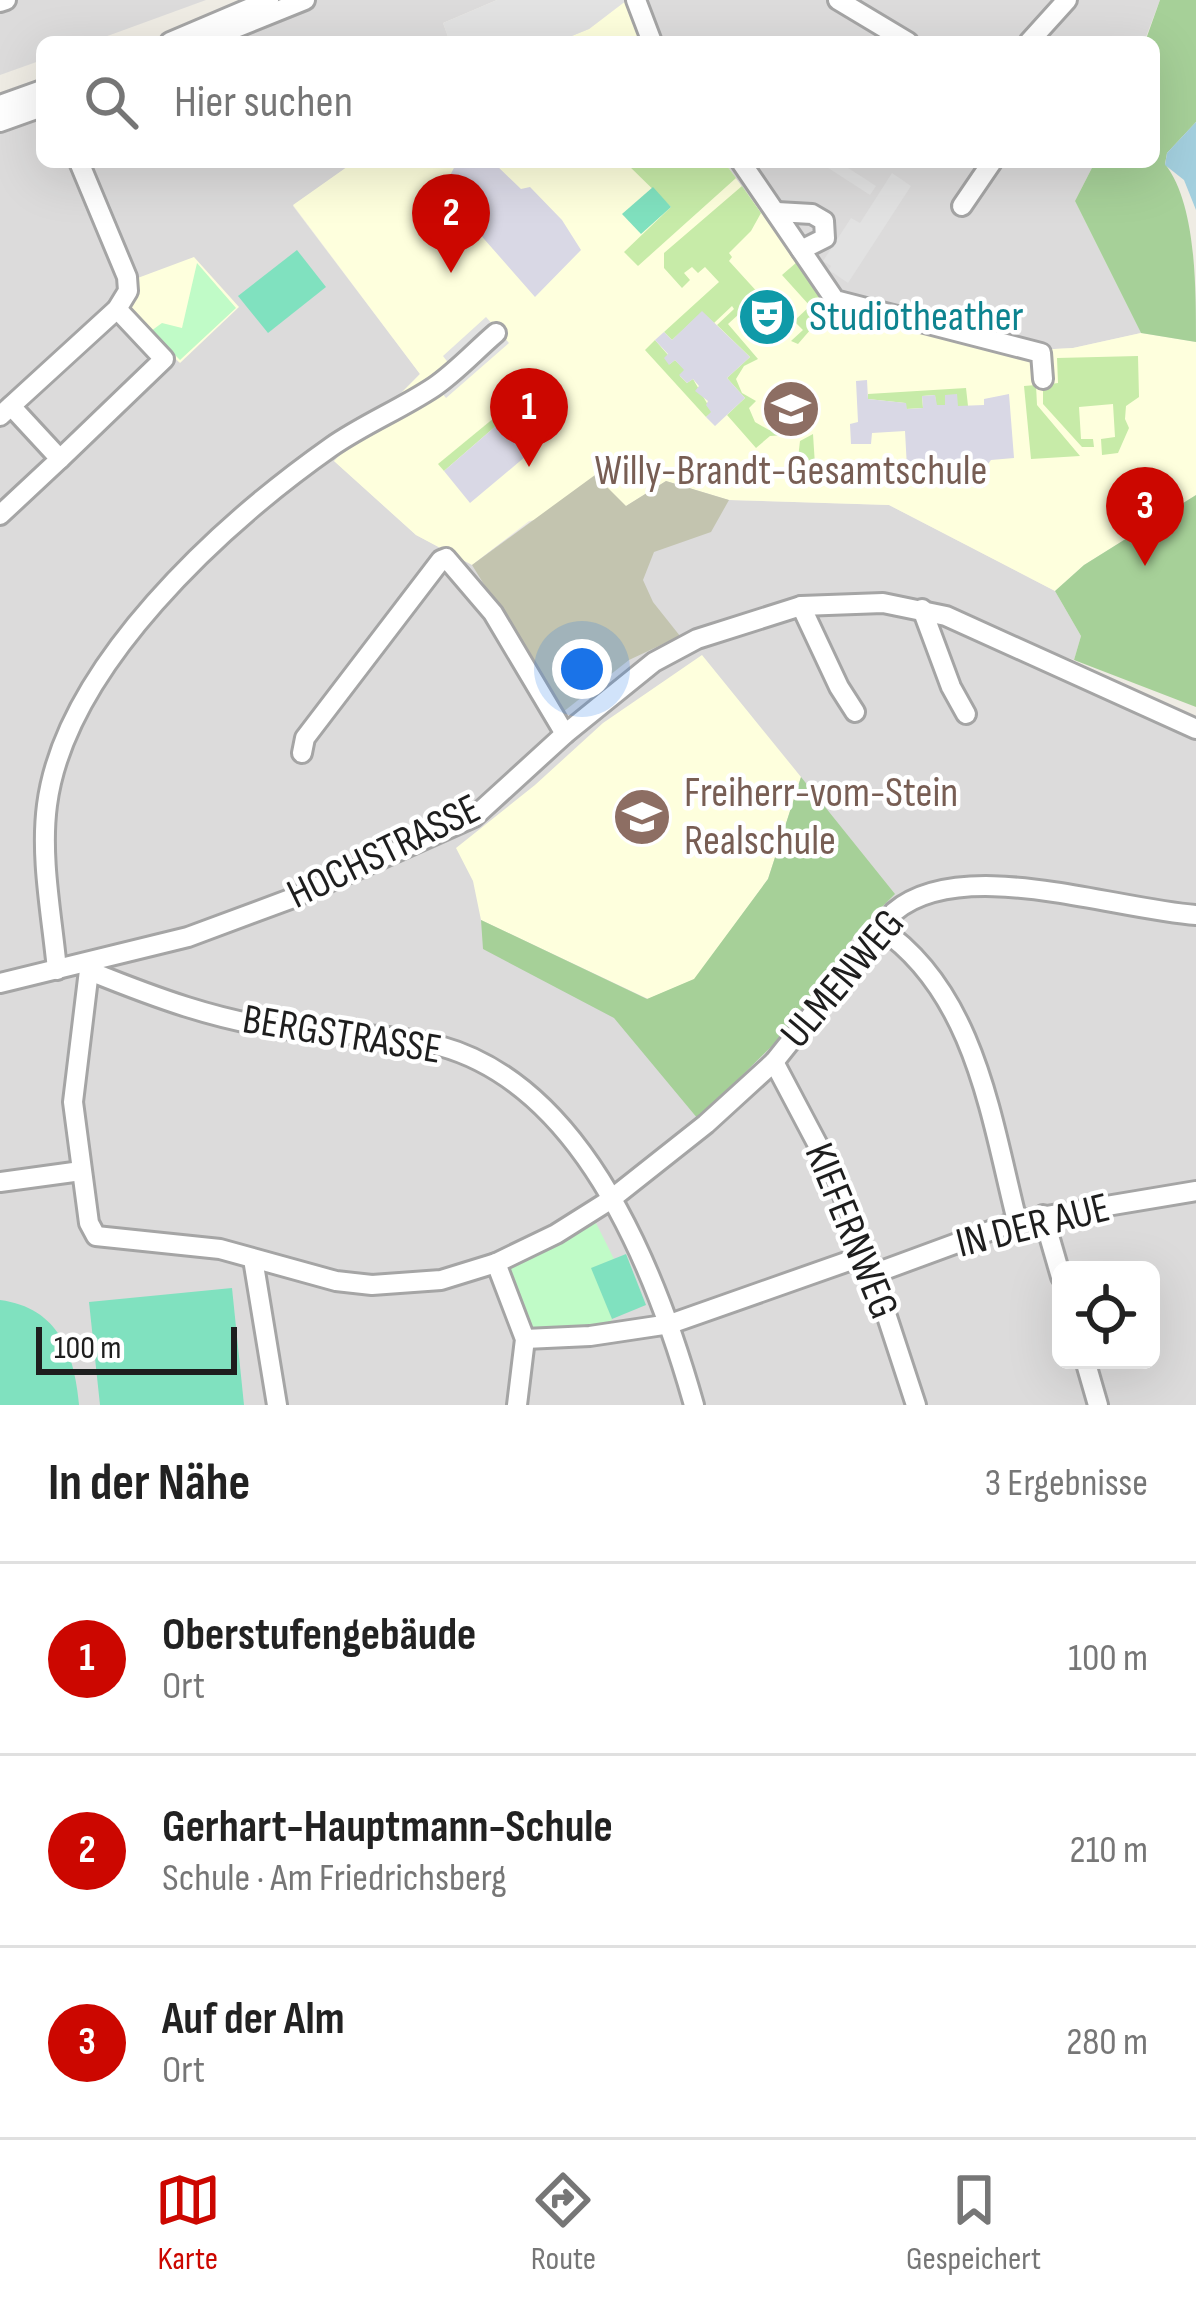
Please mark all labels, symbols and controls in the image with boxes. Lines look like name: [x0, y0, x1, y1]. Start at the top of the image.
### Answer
search box: [36, 36, 1160, 168]
icon: search: [78, 69, 144, 135]
text: Hier suchen: [174, 75, 353, 130]
pin: 2: [412, 174, 490, 273]
theatre icon: Studiotheather: [736, 286, 798, 348]
place label: Studiotheather: [809, 292, 1024, 343]
pin: 1: [490, 368, 568, 467]
school or university icon: Willy-Brandt-Gesamtschule: [760, 378, 822, 440]
place label: Willy-Brandt-Gesamtschule: [595, 446, 987, 497]
pin: 3: [1106, 467, 1184, 566]
your location: [552, 639, 612, 699]
place label: Freiherr-vom-Stein Realschule: [684, 768, 958, 867]
street label: HOCHSTRASSE: [279, 783, 489, 921]
school or university icon: Freiherr-vom-Stein Realschule: [611, 786, 673, 848]
street label: ULMENWEG: [770, 899, 916, 1059]
street label: BERGSTRASSE: [239, 994, 445, 1076]
street label: KIEFERNWEG: [793, 1136, 909, 1326]
street label: IN DER AUE: [951, 1182, 1115, 1270]
map controls: [1052, 1261, 1160, 1369]
button: locate: [1052, 1261, 1160, 1369]
scale bar: [36, 1321, 237, 1374]
text: 100 m: [54, 1328, 121, 1368]
text: In der Nähe: [48, 1453, 250, 1514]
text: 3 Ergebnisse: [985, 1460, 1148, 1507]
text: Oberstufengebäude: [162, 1608, 476, 1663]
text: 1: [79, 1635, 95, 1682]
text: 100 m: [1068, 1635, 1148, 1682]
text: Ort: [162, 1663, 205, 1710]
text: Gerhart-Hauptmann-Schule: [162, 1800, 613, 1855]
text: 2: [78, 1827, 96, 1874]
text: 210 m: [1070, 1827, 1148, 1874]
text: Schule · Am Friedrichsberg: [162, 1855, 507, 1902]
text: Auf der Alm: [162, 1992, 345, 2047]
text: 3: [78, 2019, 96, 2066]
text: 280 m: [1066, 2019, 1148, 2066]
text: Ort: [162, 2047, 205, 2094]
tab: Karte: [155, 2167, 221, 2279]
tab: Route: [530, 2167, 596, 2279]
tab: Gespeichert: [906, 2167, 1041, 2279]

